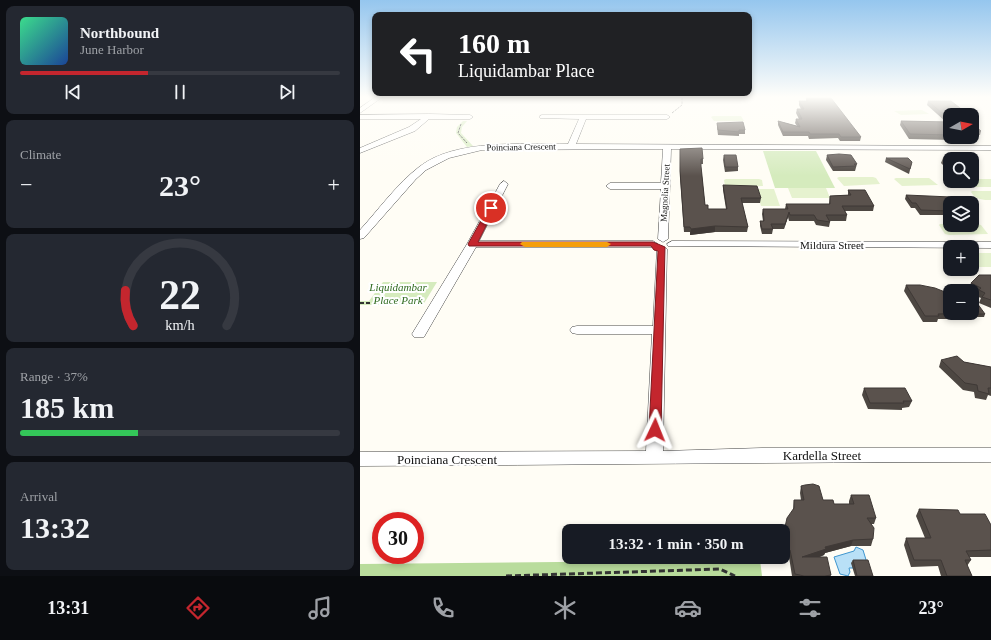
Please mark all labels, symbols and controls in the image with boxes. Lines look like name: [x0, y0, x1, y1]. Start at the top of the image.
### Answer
text: Northbound: [80, 25, 159, 41]
icon: left: [392, 28, 444, 80]
text: 160 m: [458, 28, 530, 59]
text: June Harbor: [80, 42, 144, 57]
text: Liquidambar Place: [458, 61, 594, 81]
icon: previous: [62, 81, 84, 103]
icon: pause: [169, 81, 191, 103]
icon: next: [276, 81, 298, 103]
north arrow: [943, 108, 979, 144]
map controls: [943, 108, 979, 320]
street label: Poinciana Crescent: [486, 141, 556, 153]
text: Climate: [20, 147, 61, 162]
button: search: [943, 152, 979, 188]
street label: Magnolia Street: [658, 163, 672, 222]
text: 23°: [159, 169, 201, 202]
text: −: [20, 172, 32, 197]
text: +: [328, 172, 340, 197]
pin: [474, 191, 508, 225]
button: layers: [943, 196, 979, 232]
icon: arrive: [480, 197, 502, 219]
street label: Mildura Street: [800, 239, 864, 251]
button: +: [943, 240, 979, 276]
text: 22: [159, 272, 201, 318]
park label: Liquidambar Place Park: [368, 281, 427, 306]
button: −: [943, 284, 979, 320]
text: km/h: [165, 317, 195, 333]
text: Range · 37%: [20, 369, 88, 384]
text: 185 km: [20, 391, 114, 424]
position arrow: [634, 409, 676, 451]
street label: Kardella Street: [783, 448, 862, 463]
street label: Poinciana Crescent: [397, 452, 497, 467]
text: Arrival: [20, 489, 58, 504]
text: 13:32: [20, 511, 90, 544]
speed limit sign: 30: [372, 512, 424, 564]
text: 13:32 · 1 min · 350 m: [609, 536, 744, 552]
icon: directions: [184, 594, 212, 622]
icon: music: [306, 594, 334, 622]
icon: phone: [429, 594, 457, 622]
icon: climate: [551, 594, 579, 622]
icon: car: [674, 594, 702, 622]
icon: filters: [796, 594, 824, 622]
text: 13:31: [47, 598, 89, 618]
text: 23°: [919, 598, 944, 618]

